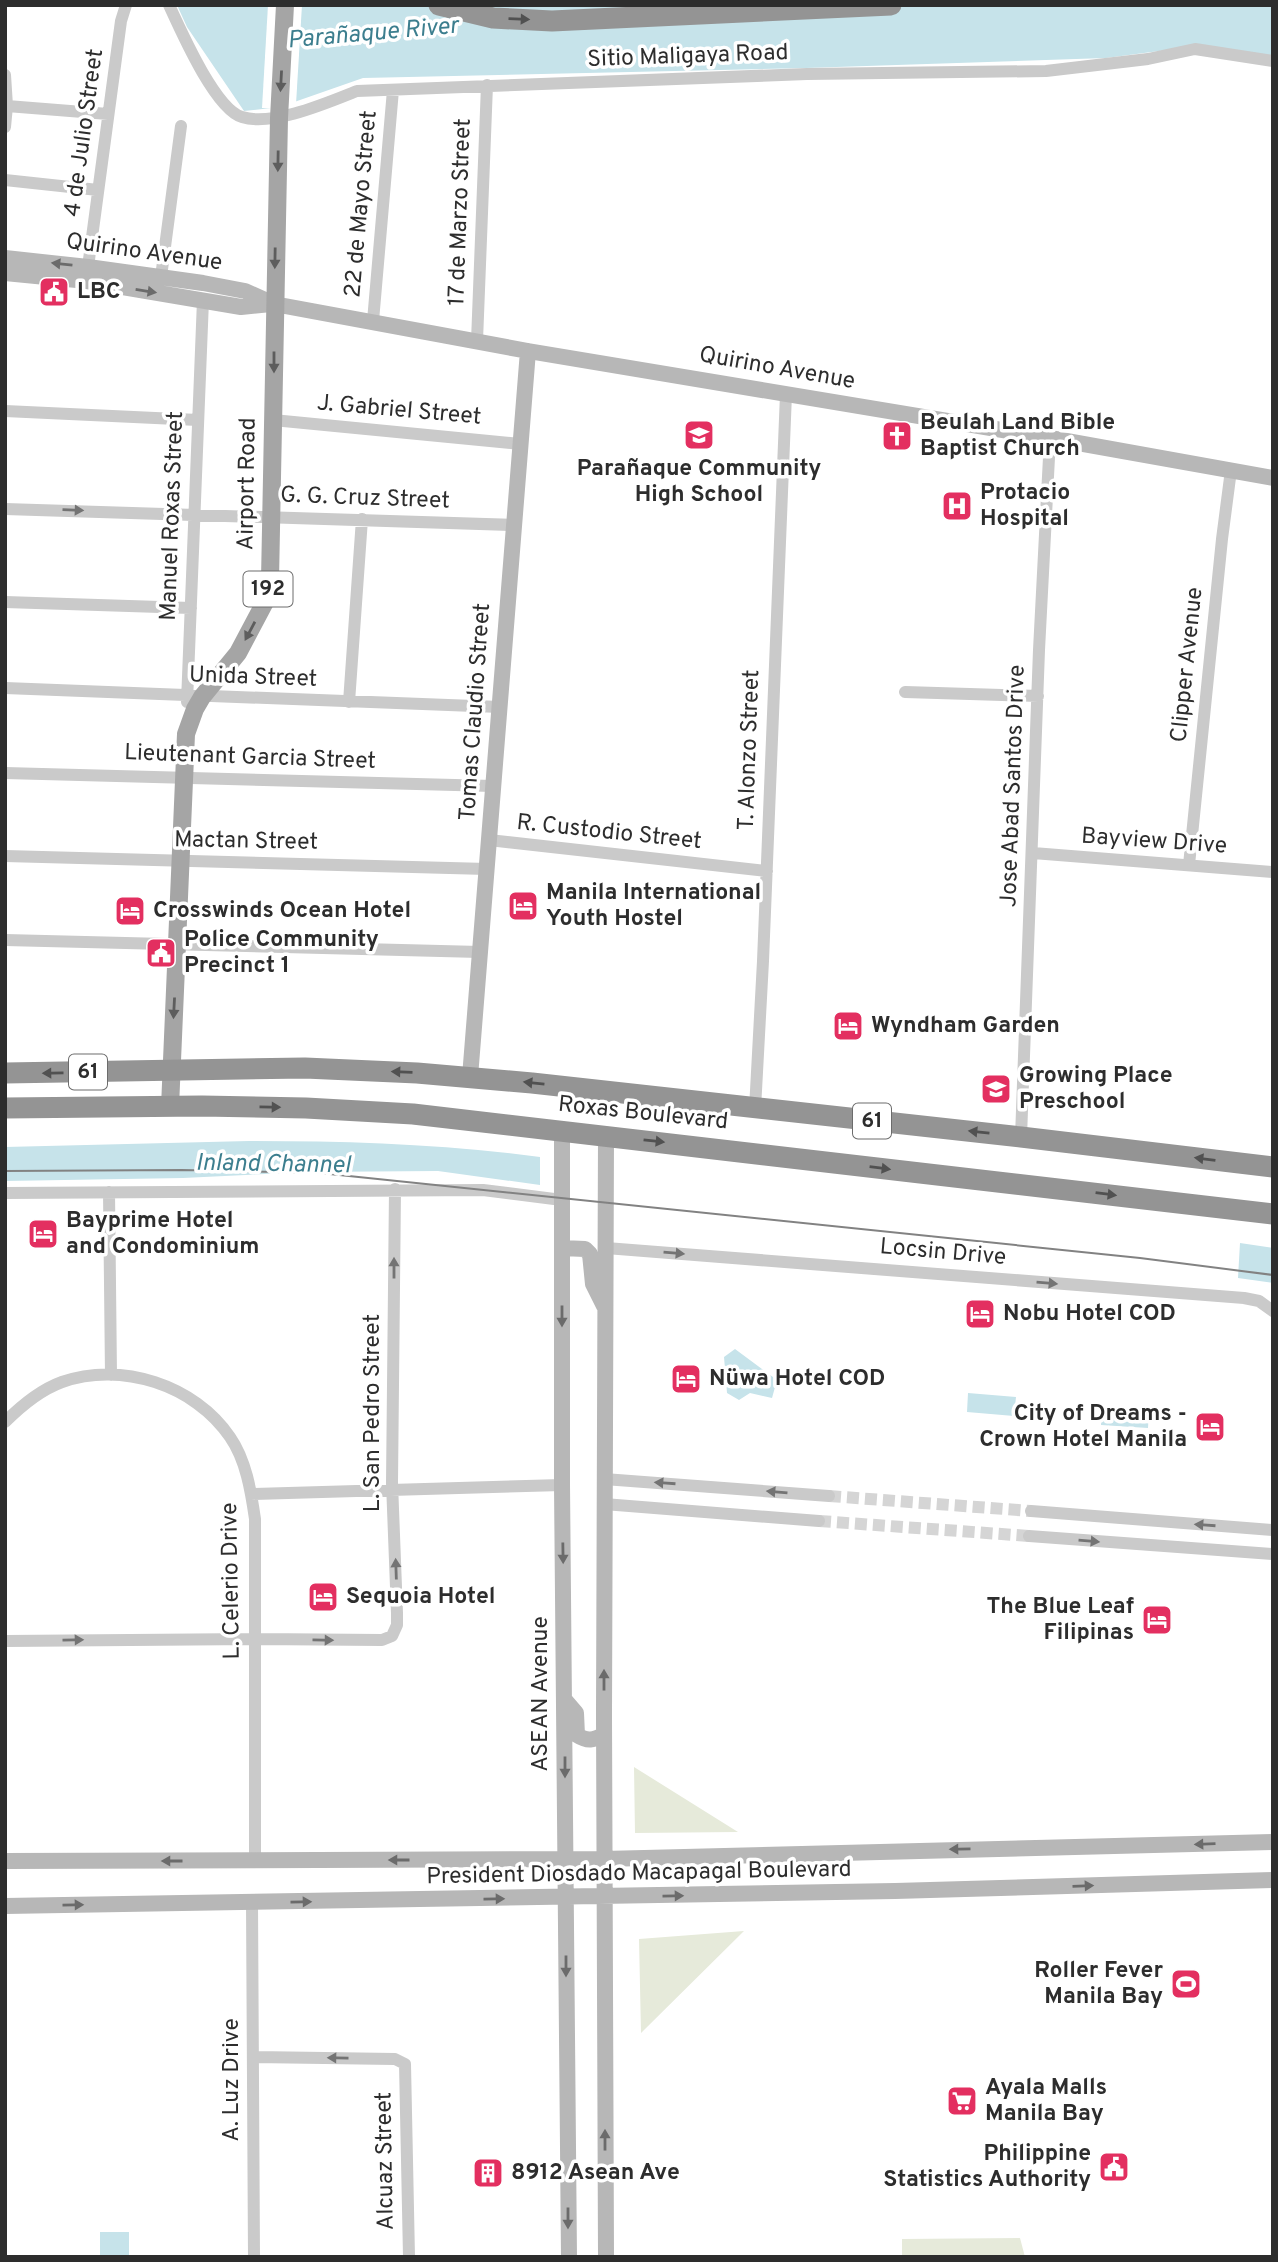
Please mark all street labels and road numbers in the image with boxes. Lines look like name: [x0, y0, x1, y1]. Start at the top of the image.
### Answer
street label: Sitio Maligaya Road: [587, 39, 789, 75]
street label: 4 de Julio Street: [59, 47, 111, 219]
street label: 22 de Mayo Street: [339, 109, 385, 299]
street label: 17 de Marzo Street: [443, 118, 479, 306]
street label: Quirino Avenue: [64, 228, 224, 278]
street label: Quirino Avenue: [697, 341, 857, 397]
street label: J. Gabriel Street: [316, 389, 482, 433]
street label: Manuel Roxas Street: [155, 411, 191, 621]
street label: Airport Road: [232, 417, 264, 551]
street label: G. G. Cruz Street: [280, 482, 450, 516]
road number: 192: [244, 572, 292, 606]
street label: Clipper Avenue: [1165, 586, 1211, 744]
street label: Tomas Claudio Street: [454, 602, 498, 822]
street label: Unida Street: [188, 661, 318, 695]
street label: Jose Abad Santos Drive: [995, 664, 1033, 908]
street label: T. Alonzo Street: [733, 669, 767, 831]
street label: Lieutenant Garcia Street: [124, 739, 376, 777]
street label: R. Custodio Street: [515, 809, 703, 857]
street label: Bayview Drive: [1080, 822, 1228, 862]
street label: Mactan Street: [174, 826, 318, 858]
road number: 61: [69, 1054, 107, 1090]
street label: Roxas Boulevard: [557, 1091, 729, 1137]
road number: 61: [853, 1104, 891, 1138]
street label: Locsin Drive: [879, 1233, 1007, 1273]
street label: L. San Pedro Street: [359, 1314, 388, 1512]
street label: L. Celerio Drive: [216, 1502, 248, 1660]
street label: ASEAN Avenue: [527, 1616, 556, 1772]
street label: President Diosdado Macapagal Boulevard: [426, 1856, 852, 1892]
street label: A. Luz Drive: [218, 2018, 247, 2142]
street label: Alcuaz Street: [370, 2092, 402, 2230]

